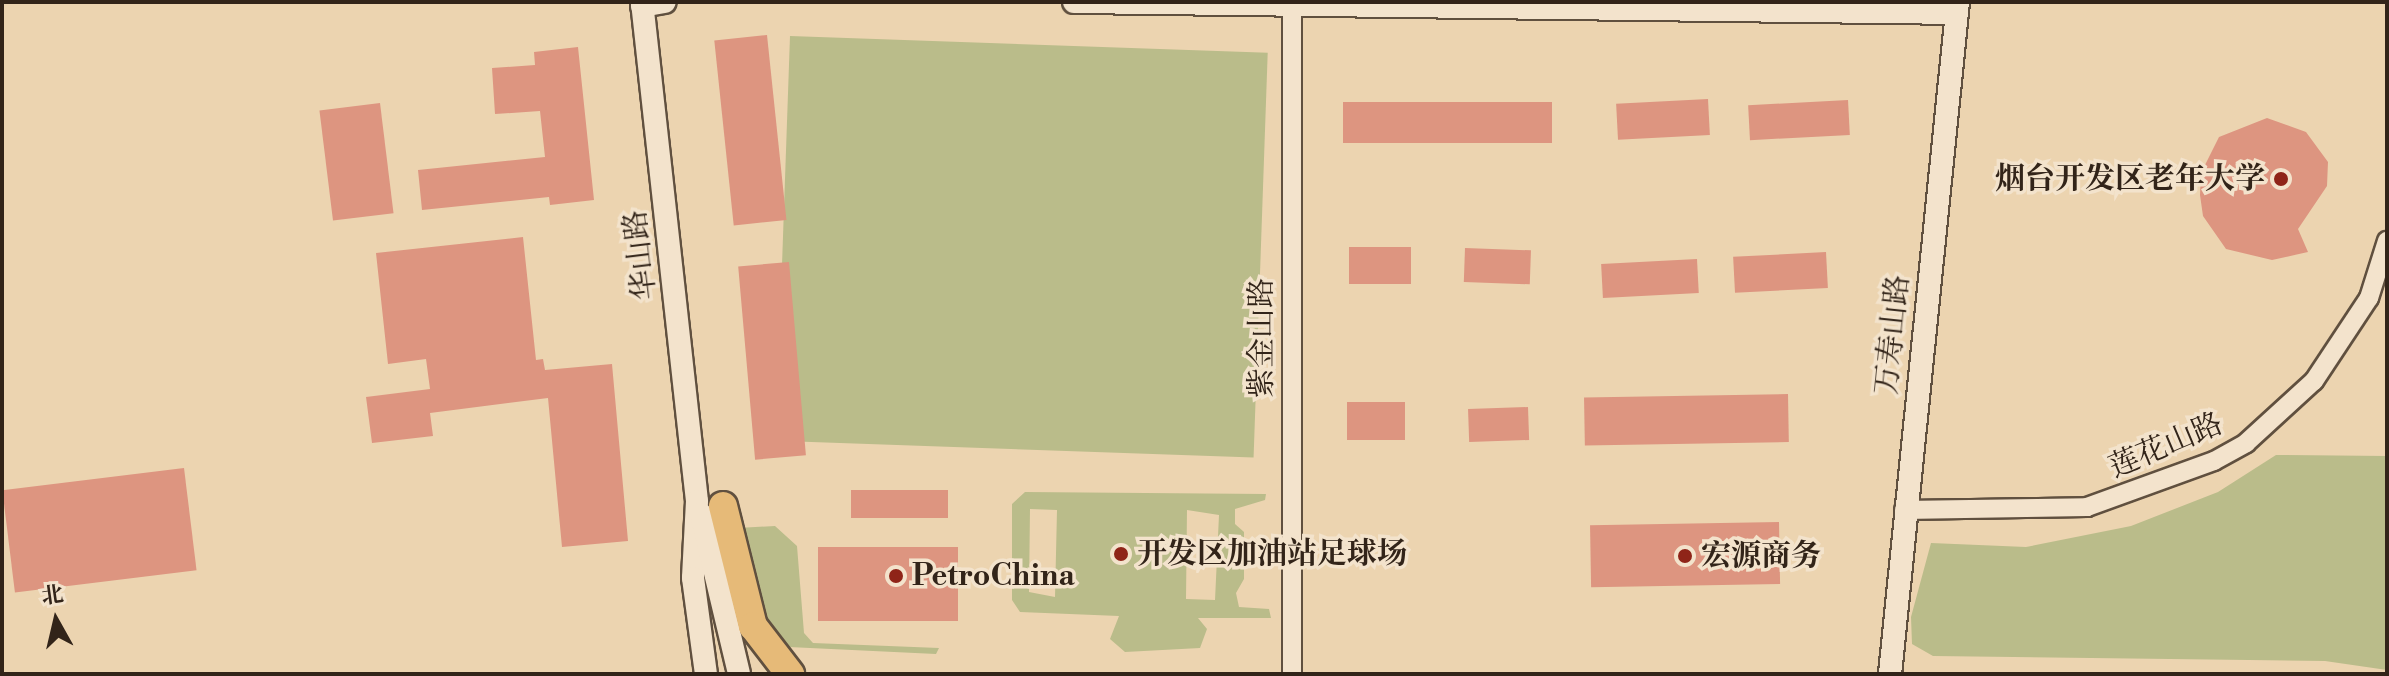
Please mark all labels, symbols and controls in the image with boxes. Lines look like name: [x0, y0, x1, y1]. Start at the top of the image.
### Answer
place label: 烟台开发区老年大学: [1995, 161, 2265, 197]
marker: 烟台开发区老年大学: [2272, 170, 2290, 188]
street label: 华山路: [618, 208, 664, 302]
street label: 万寿山路: [1869, 273, 1917, 397]
street label: 紫金山路: [1244, 278, 1280, 398]
street label: 莲花山路: [2104, 406, 2228, 486]
place label: 开发区加油站足球场: [1137, 536, 1407, 572]
place label: 宏源商务: [1701, 538, 1821, 574]
marker: 开发区加油站足球场: [1112, 545, 1130, 563]
marker: 宏源商务: [1676, 547, 1694, 565]
place label: PetroChina: [912, 558, 1075, 594]
marker: PetroChina: [887, 567, 905, 585]
north arrow: [16, 580, 96, 660]
text: 北: [40, 581, 65, 611]

